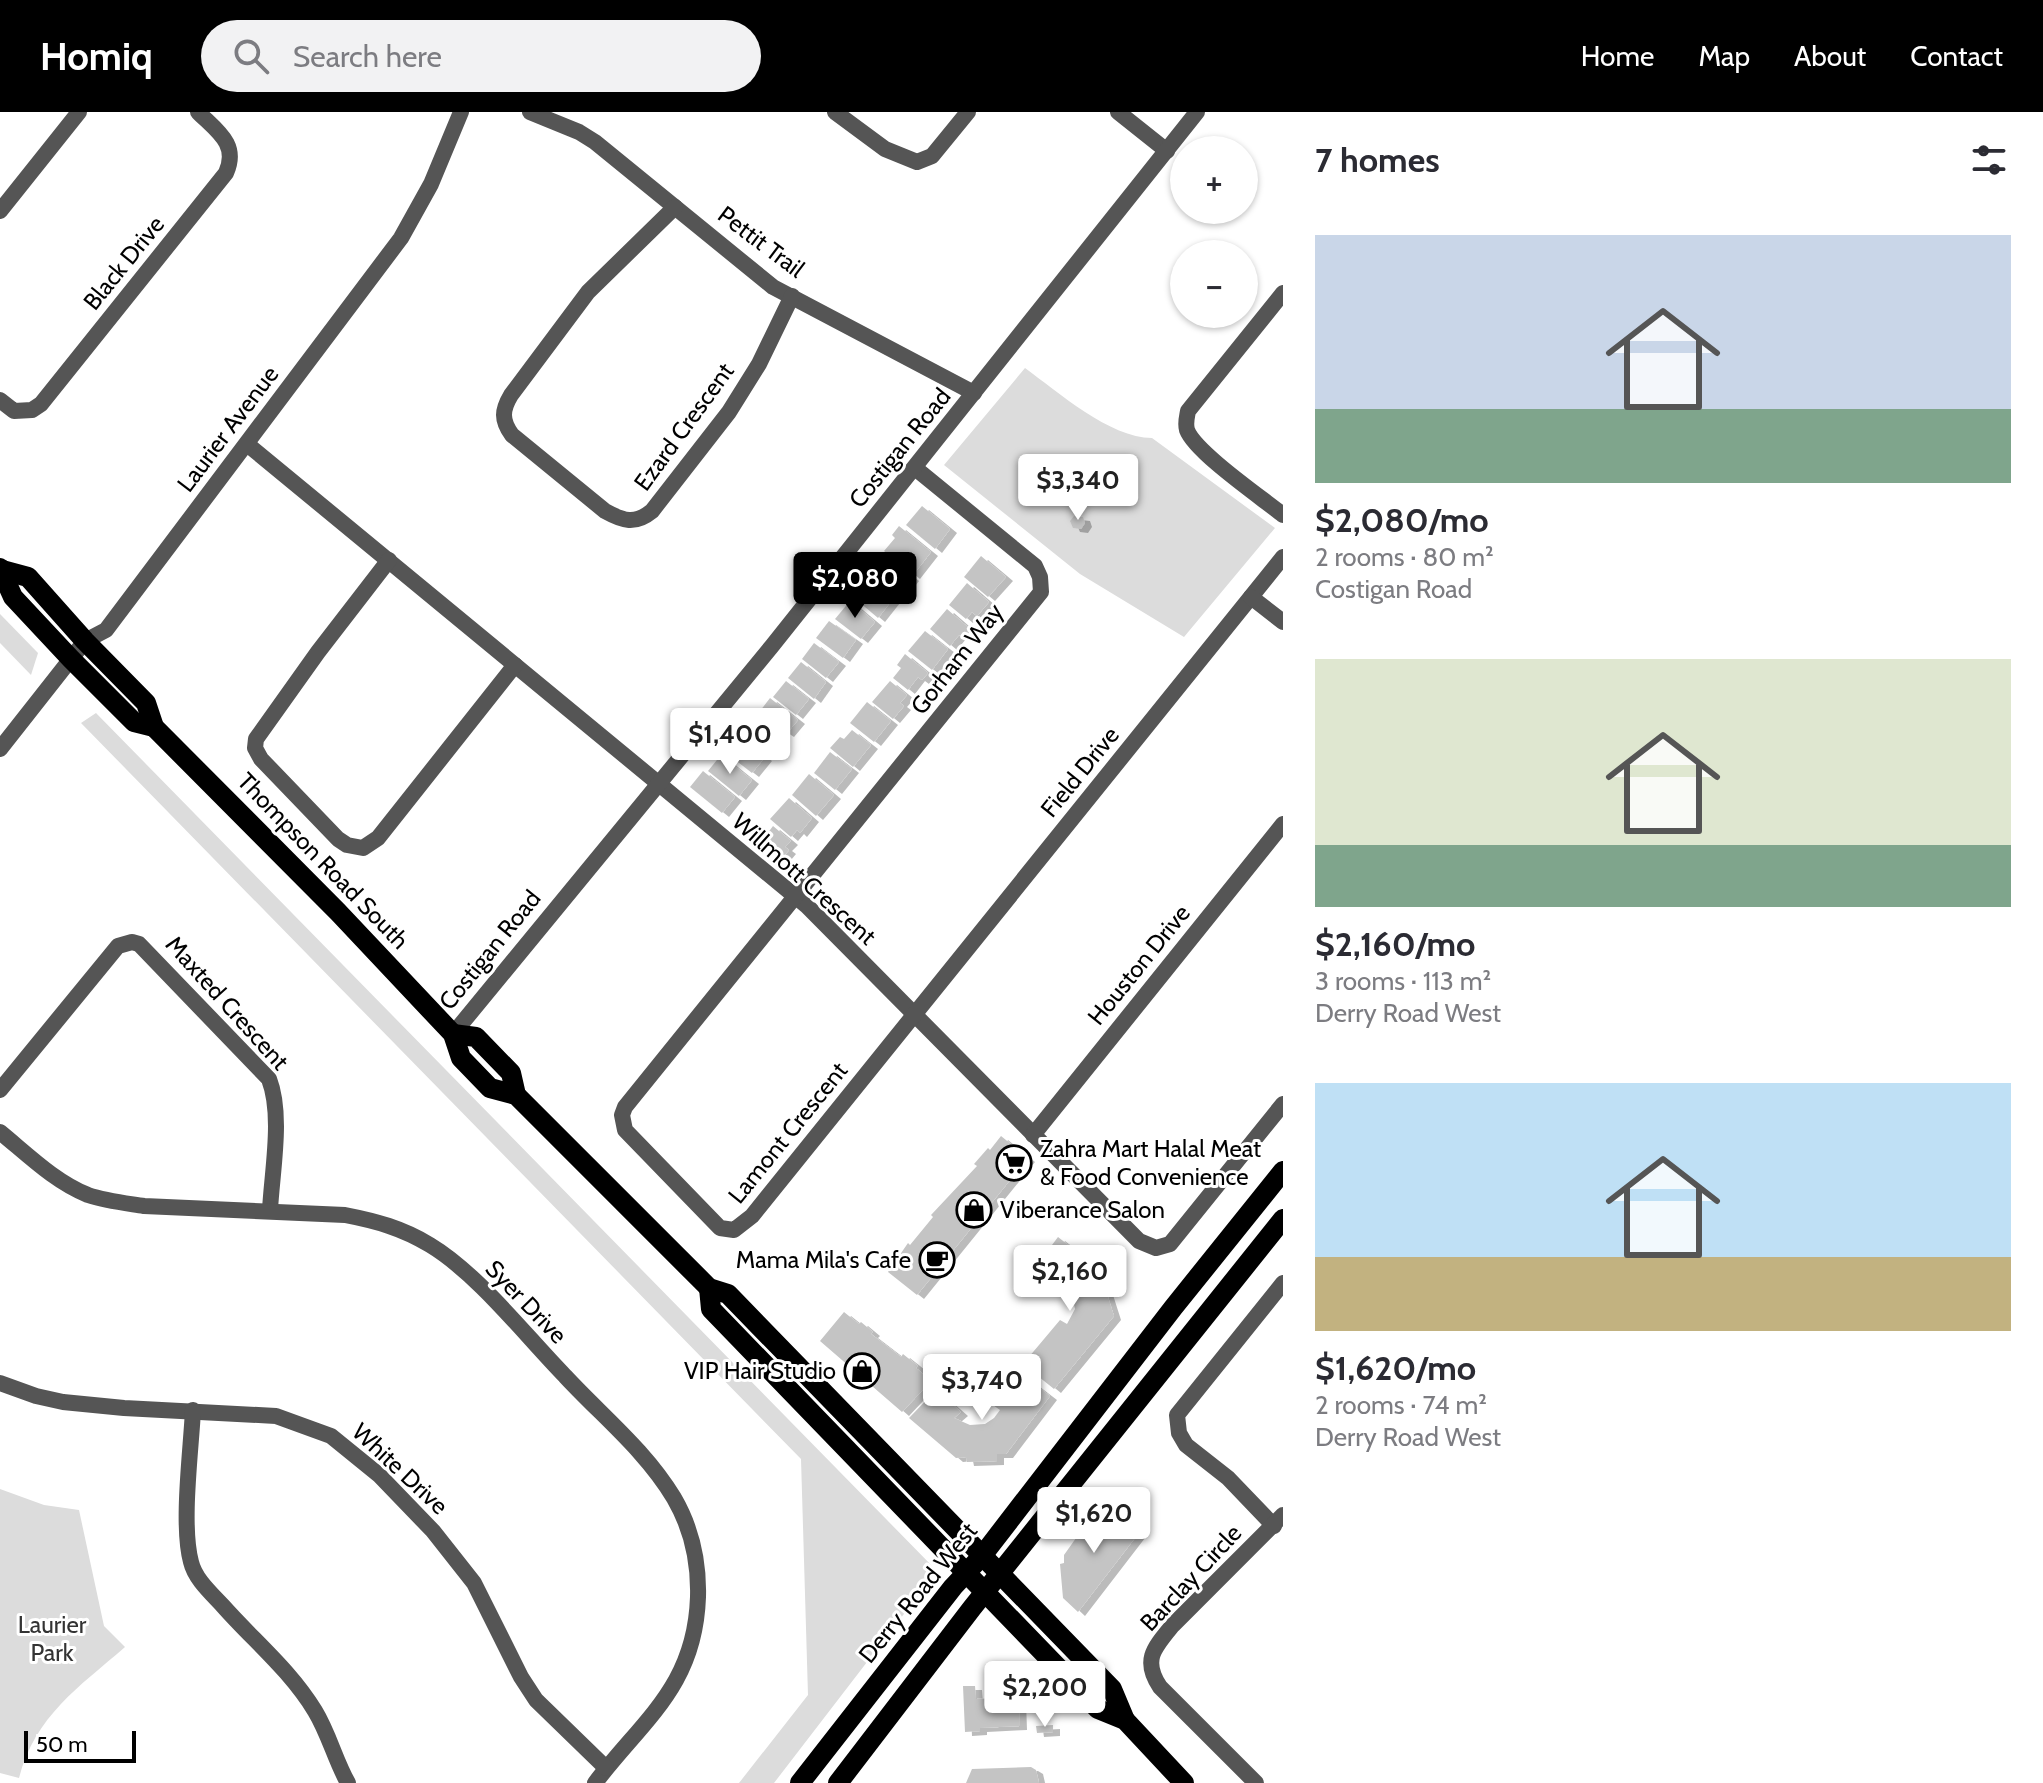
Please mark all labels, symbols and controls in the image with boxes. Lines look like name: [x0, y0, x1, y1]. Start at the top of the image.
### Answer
search box: [201, 20, 761, 92]
text: Homiq: [40, 33, 153, 80]
icon: search: [229, 34, 273, 78]
text: Search here: [293, 38, 442, 75]
text: Home: [1581, 39, 1654, 73]
text: Map: [1698, 39, 1750, 73]
text: About: [1794, 39, 1866, 73]
text: Contact: [1910, 39, 2003, 73]
map controls: [1170, 136, 1258, 328]
button: +: [1170, 136, 1258, 224]
icon: filters: [1967, 138, 2011, 182]
text: 7 homes: [1315, 139, 1440, 181]
street label: Pettit Trail: [712, 200, 811, 284]
street label: Black Drive: [77, 210, 170, 315]
button: −: [1170, 240, 1258, 328]
icon: home: [1591, 287, 1735, 431]
street label: Ezard Crescent: [628, 357, 740, 496]
street label: Laurier Avenue: [171, 360, 284, 497]
street label: Costigan Road: [843, 382, 957, 513]
pin: $3,340: [1013, 454, 1143, 522]
text: $3,340: [1036, 464, 1120, 496]
text: $2,080/mo: [1315, 499, 1489, 541]
text: 2 rooms · 80 m²: [1315, 541, 1494, 573]
pin: $2,080: [790, 552, 920, 620]
text: $2,080: [811, 562, 899, 594]
text: Costigan Road: [1315, 573, 1472, 605]
street label: Gorham Way: [904, 597, 1009, 720]
pin: $1,400: [665, 708, 795, 776]
icon: home: [1591, 711, 1735, 855]
text: $1,400: [688, 718, 772, 750]
street label: Field Drive: [1034, 721, 1125, 823]
street label: Thompson Road South: [232, 767, 415, 955]
street label: Willmott Crescent: [727, 807, 882, 951]
street label: Costigan Road: [433, 884, 547, 1015]
street label: Houston Drive: [1081, 899, 1196, 1031]
text: $2,160/mo: [1315, 923, 1475, 965]
street label: Maxted Crescent: [160, 930, 295, 1075]
text: 3 rooms · 113 m²: [1315, 965, 1491, 997]
text: Derry Road West: [1315, 997, 1501, 1029]
street label: Lamont Crescent: [722, 1056, 853, 1209]
place label: Zahra Mart Halal Meat & Food Convenience: [1040, 1134, 1261, 1191]
icon: home: [1591, 1135, 1735, 1279]
supermarket icon: Zahra Mart Halal Meat & Food Convenience: [995, 1144, 1033, 1182]
shop icon: Viberance Salon: [955, 1191, 993, 1229]
place label: Viberance Salon: [1000, 1195, 1165, 1224]
cafe icon: Mama Mila's Cafe: [918, 1241, 956, 1279]
place label: Mama Mila's Cafe: [736, 1245, 911, 1274]
pin: $2,160: [1005, 1245, 1135, 1313]
street label: Syer Drive: [480, 1254, 573, 1349]
text: $2,160: [1032, 1255, 1108, 1287]
text: $1,620/mo: [1315, 1347, 1476, 1389]
shop icon: VIP Hair Studio: [843, 1352, 881, 1390]
pin: $3,740: [917, 1354, 1047, 1422]
place label: VIP Hair Studio: [684, 1356, 836, 1385]
text: $3,740: [941, 1364, 1023, 1396]
text: 2 rooms · 74 m²: [1315, 1389, 1487, 1421]
street label: White Drive: [346, 1417, 454, 1520]
text: Derry Road West: [1315, 1421, 1501, 1453]
pin: $1,620: [1029, 1487, 1159, 1555]
text: $1,620: [1055, 1497, 1133, 1529]
street label: Derry Road West: [852, 1517, 983, 1669]
street label: Barclay Circle: [1134, 1518, 1247, 1637]
park label: Laurier Park: [18, 1610, 87, 1667]
pin: $2,200: [980, 1661, 1110, 1729]
text: $2,200: [1002, 1671, 1088, 1703]
scale bar: [24, 1727, 136, 1763]
text: 50 m: [36, 1731, 88, 1758]

